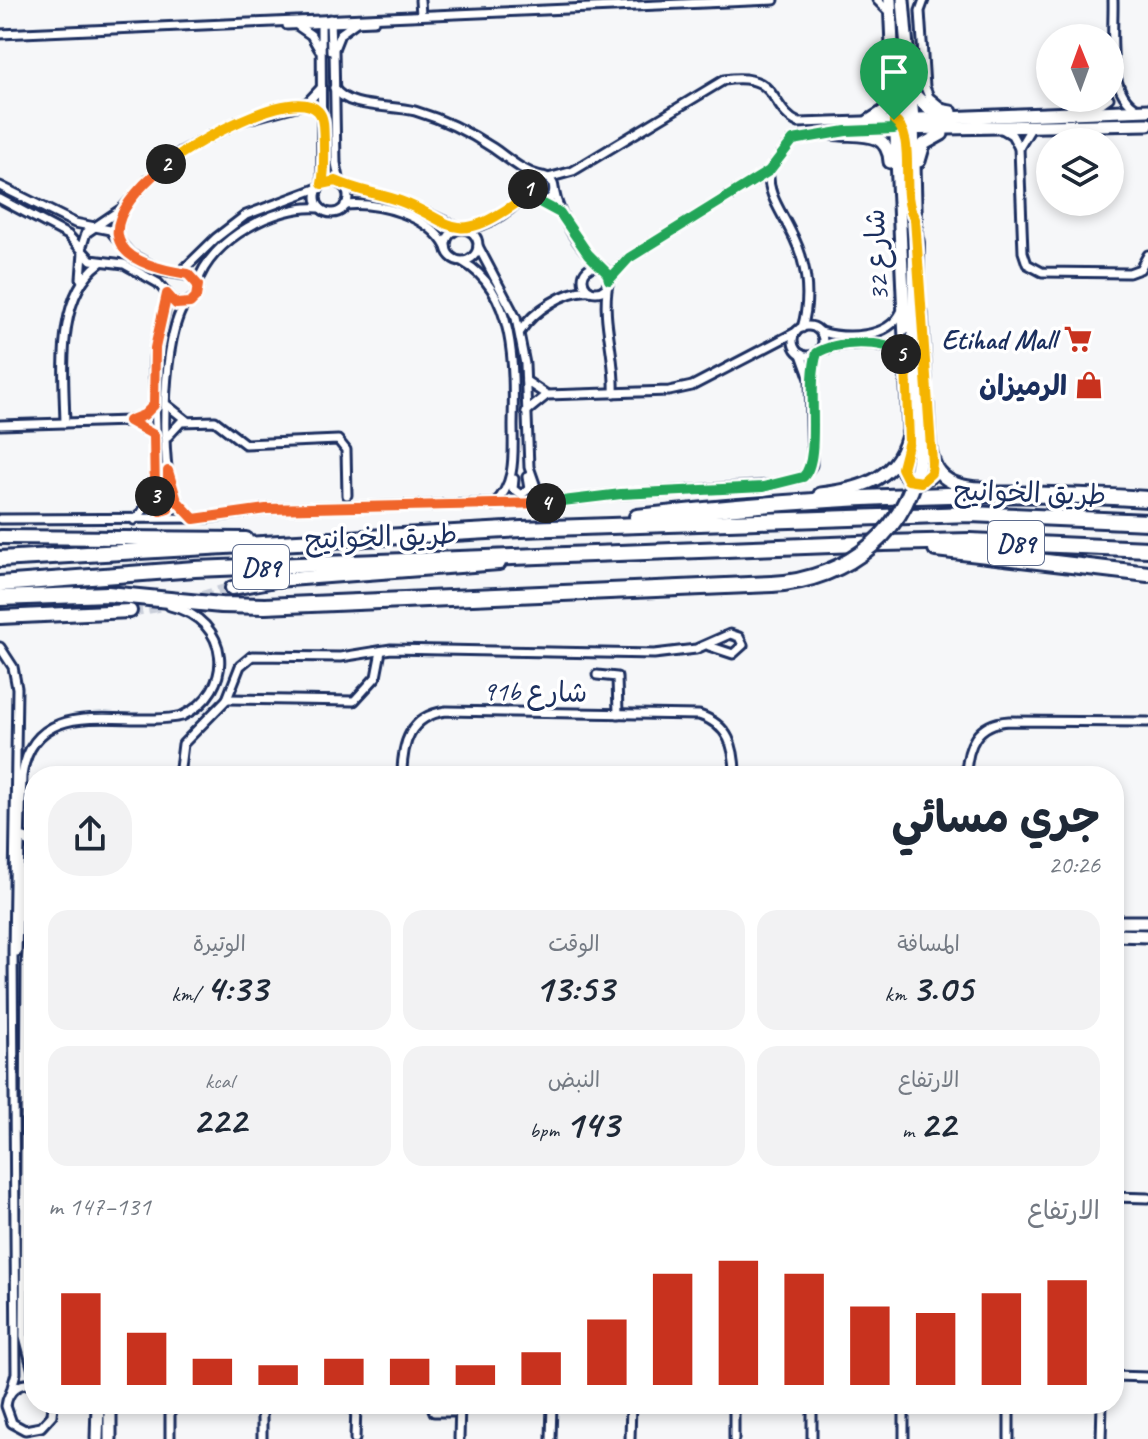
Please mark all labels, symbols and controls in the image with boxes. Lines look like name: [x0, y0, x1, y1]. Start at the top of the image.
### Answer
north arrow: [1036, 24, 1124, 112]
map controls: [1036, 24, 1124, 216]
pin: [860, 38, 928, 120]
icon: arrive: [872, 50, 916, 94]
button: layers: [1036, 128, 1124, 216]
pin: 2: [146, 144, 186, 184]
text: 2: [161, 150, 171, 178]
pin: 1: [508, 169, 548, 209]
text: 1: [523, 175, 533, 203]
street label: شارع 32: [857, 208, 898, 302]
place label: Etihad Mall: [942, 322, 1061, 357]
supermarket icon: Etihad Mall: [1063, 324, 1093, 354]
pin: 5: [881, 334, 921, 374]
text: 5: [896, 340, 906, 368]
place label: الرميزان: [979, 368, 1067, 403]
shop icon: الرميزان: [1074, 370, 1104, 400]
street label: طريق الخوانيج: [953, 472, 1107, 514]
pin: 3: [135, 476, 175, 516]
text: 3: [150, 482, 160, 510]
pin: 4: [526, 483, 566, 523]
text: 4: [541, 489, 551, 517]
street label: طريق الخوانيج: [304, 516, 458, 558]
road number: D89: [988, 521, 1044, 565]
road number: D89: [233, 545, 289, 589]
street label: 91b شارع: [482, 673, 588, 712]
text: جري مسائي: [892, 790, 1100, 845]
button: share: [48, 792, 132, 876]
text: 20:26: [1048, 848, 1100, 881]
text: الوتيرة: [193, 930, 246, 958]
text: الوقت: [548, 930, 600, 958]
text: المسافة: [897, 930, 960, 958]
text: 4:33: [205, 963, 267, 1013]
text: 13:53: [534, 963, 614, 1013]
text: 3.05: [911, 963, 973, 1013]
text: /km: [171, 980, 205, 1008]
text: km: [885, 980, 911, 1008]
text: النبض: [548, 1066, 600, 1094]
text: الارتفاع: [898, 1066, 960, 1094]
text: kcal: [205, 1067, 234, 1095]
text: 222: [192, 1095, 246, 1145]
text: 143: [565, 1099, 619, 1149]
text: 22: [920, 1099, 956, 1149]
text: bpm: [529, 1116, 565, 1144]
text: m: [902, 1116, 920, 1144]
text: 131–147 m: [48, 1190, 151, 1223]
text: الارتفاع: [1027, 1194, 1100, 1227]

